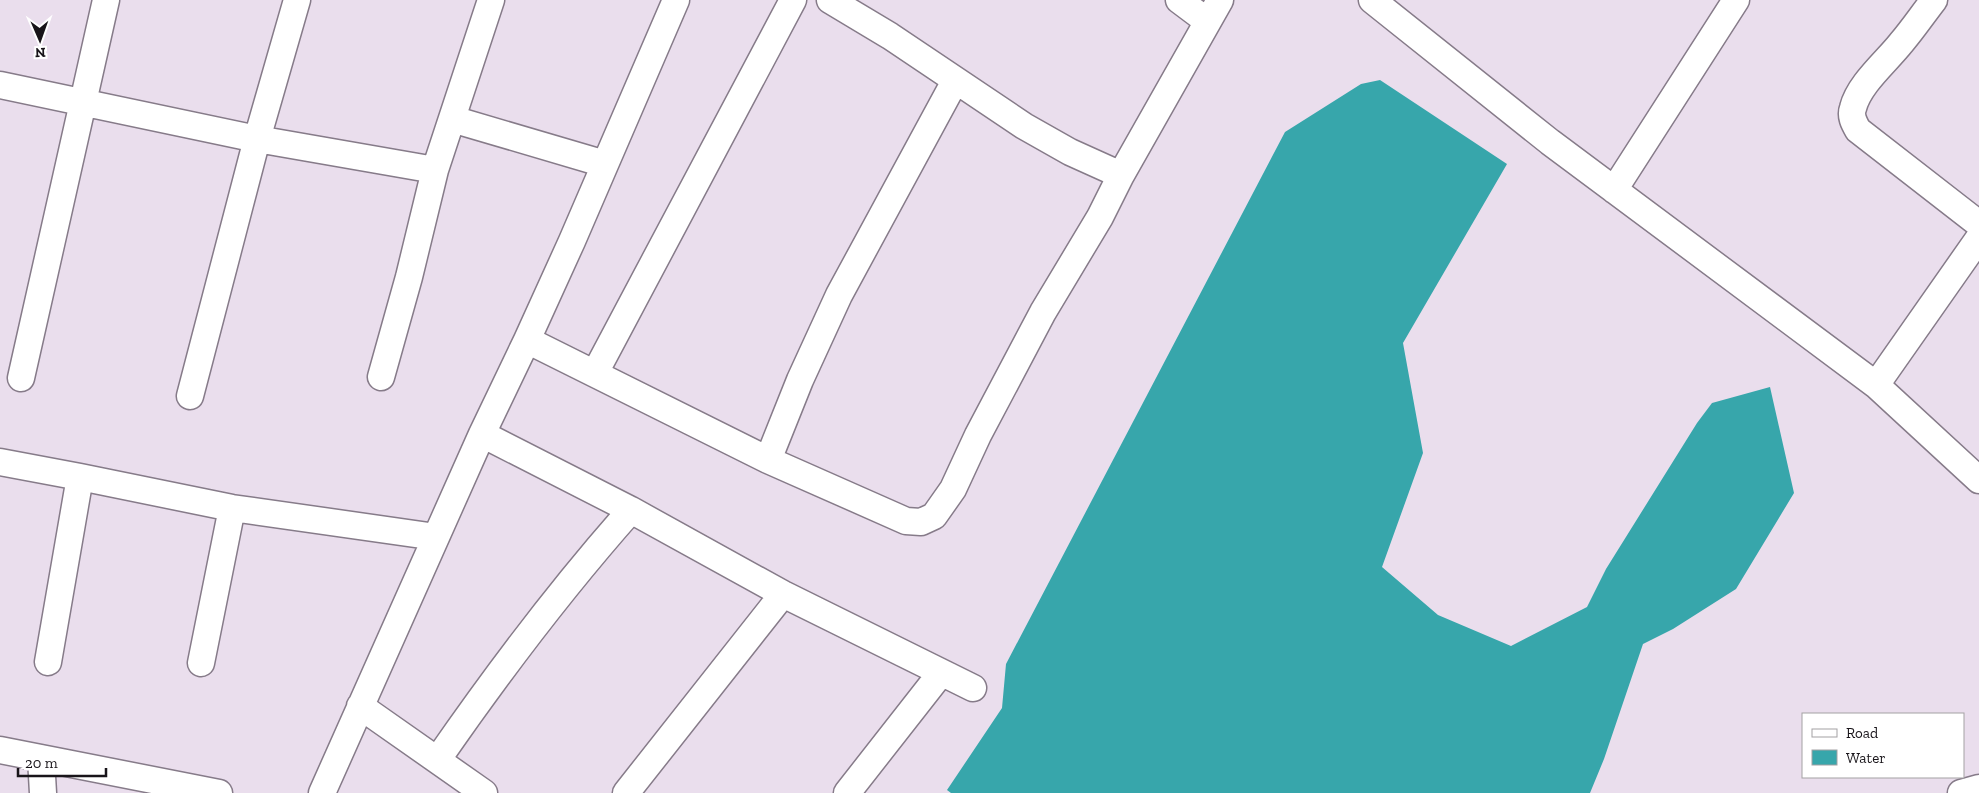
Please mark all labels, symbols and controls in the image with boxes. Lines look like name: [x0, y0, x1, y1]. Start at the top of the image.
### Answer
north arrow: [15, 15, 65, 65]
text: N: [34, 44, 46, 61]
legend: [1802, 713, 1964, 778]
text: Road: [1846, 724, 1879, 742]
scale bar: [18, 746, 105, 778]
text: Water: [1846, 749, 1886, 767]
text: 20 m: [25, 754, 58, 772]

